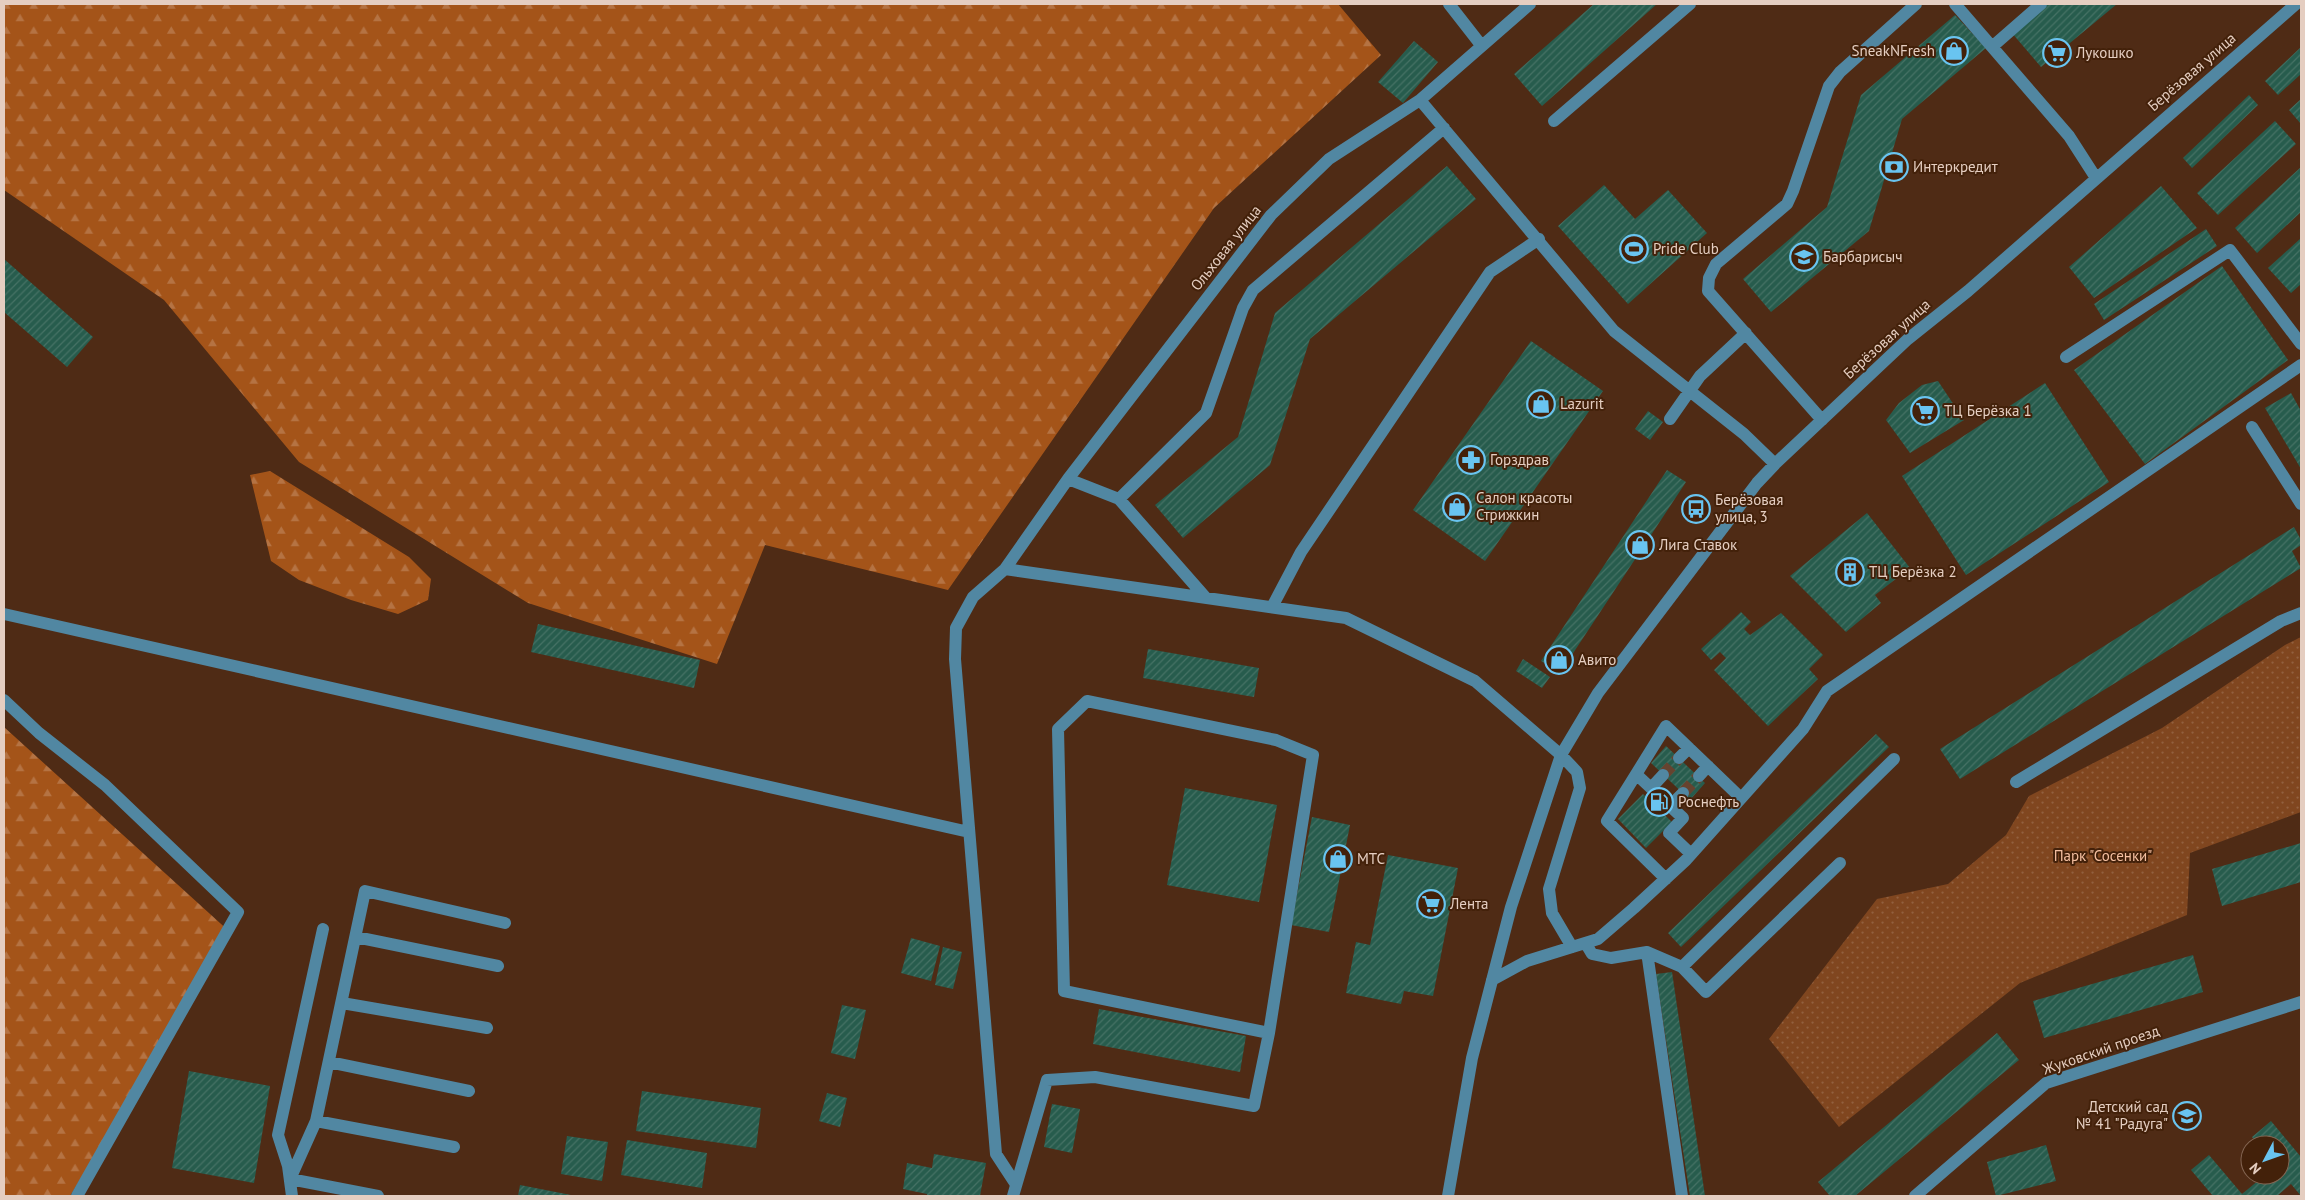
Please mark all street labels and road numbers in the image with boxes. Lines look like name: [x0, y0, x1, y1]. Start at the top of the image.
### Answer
street label: Берёзовая улица: [2144, 28, 2240, 115]
street label: Ольховая улица: [1186, 201, 1265, 294]
street label: Берёзовая улица: [1839, 295, 1934, 383]
street label: Жуковский проезд: [2039, 1021, 2162, 1079]

